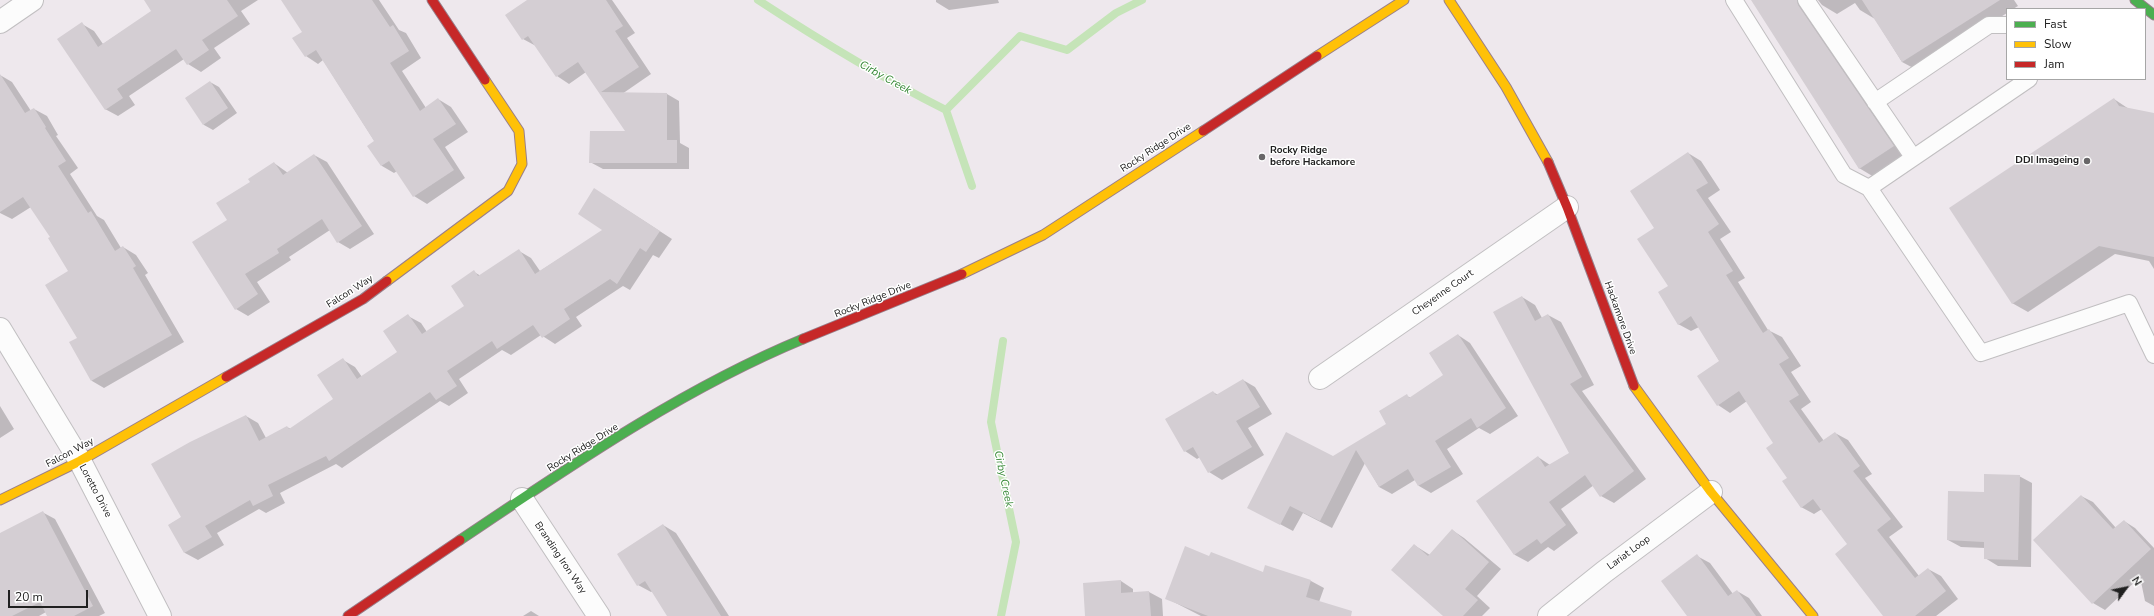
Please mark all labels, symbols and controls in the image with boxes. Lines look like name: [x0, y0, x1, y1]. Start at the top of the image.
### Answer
legend: [2006, 8, 2146, 80]
text: Fast: [2044, 16, 2067, 32]
text: Slow: [2044, 36, 2072, 52]
text: Jam: [2044, 56, 2065, 72]
water label: Cirby Creek: [857, 58, 913, 98]
street label: Rocky Ridge Drive: [1119, 121, 1193, 175]
place label: Rocky Ridge before Hackamore: [1270, 145, 1355, 168]
marker: Rocky Ridge before Hackamore: [1257, 152, 1267, 162]
place label: DDI Imageing: [2015, 155, 2079, 167]
marker: DDI Imageing: [2082, 156, 2092, 166]
street label: Cheyenne Court: [1410, 267, 1476, 319]
street label: Falcon Way: [324, 273, 376, 311]
street label: Rocky Ridge Drive: [833, 279, 913, 321]
street label: Hackamore Drive: [1601, 280, 1639, 356]
street label: Rocky Ridge Drive: [545, 421, 621, 475]
street label: Falcon Way: [44, 435, 96, 471]
water label: Cirby Creek: [991, 450, 1015, 508]
street label: Loretto Drive: [76, 462, 114, 520]
street label: Branding Iron Way: [531, 520, 589, 596]
street label: Lariat Loop: [1605, 533, 1653, 573]
north arrow: [2106, 568, 2146, 608]
text: N: [2128, 574, 2145, 589]
scale bar: [10, 582, 90, 608]
text: 20 m: [15, 589, 43, 605]

